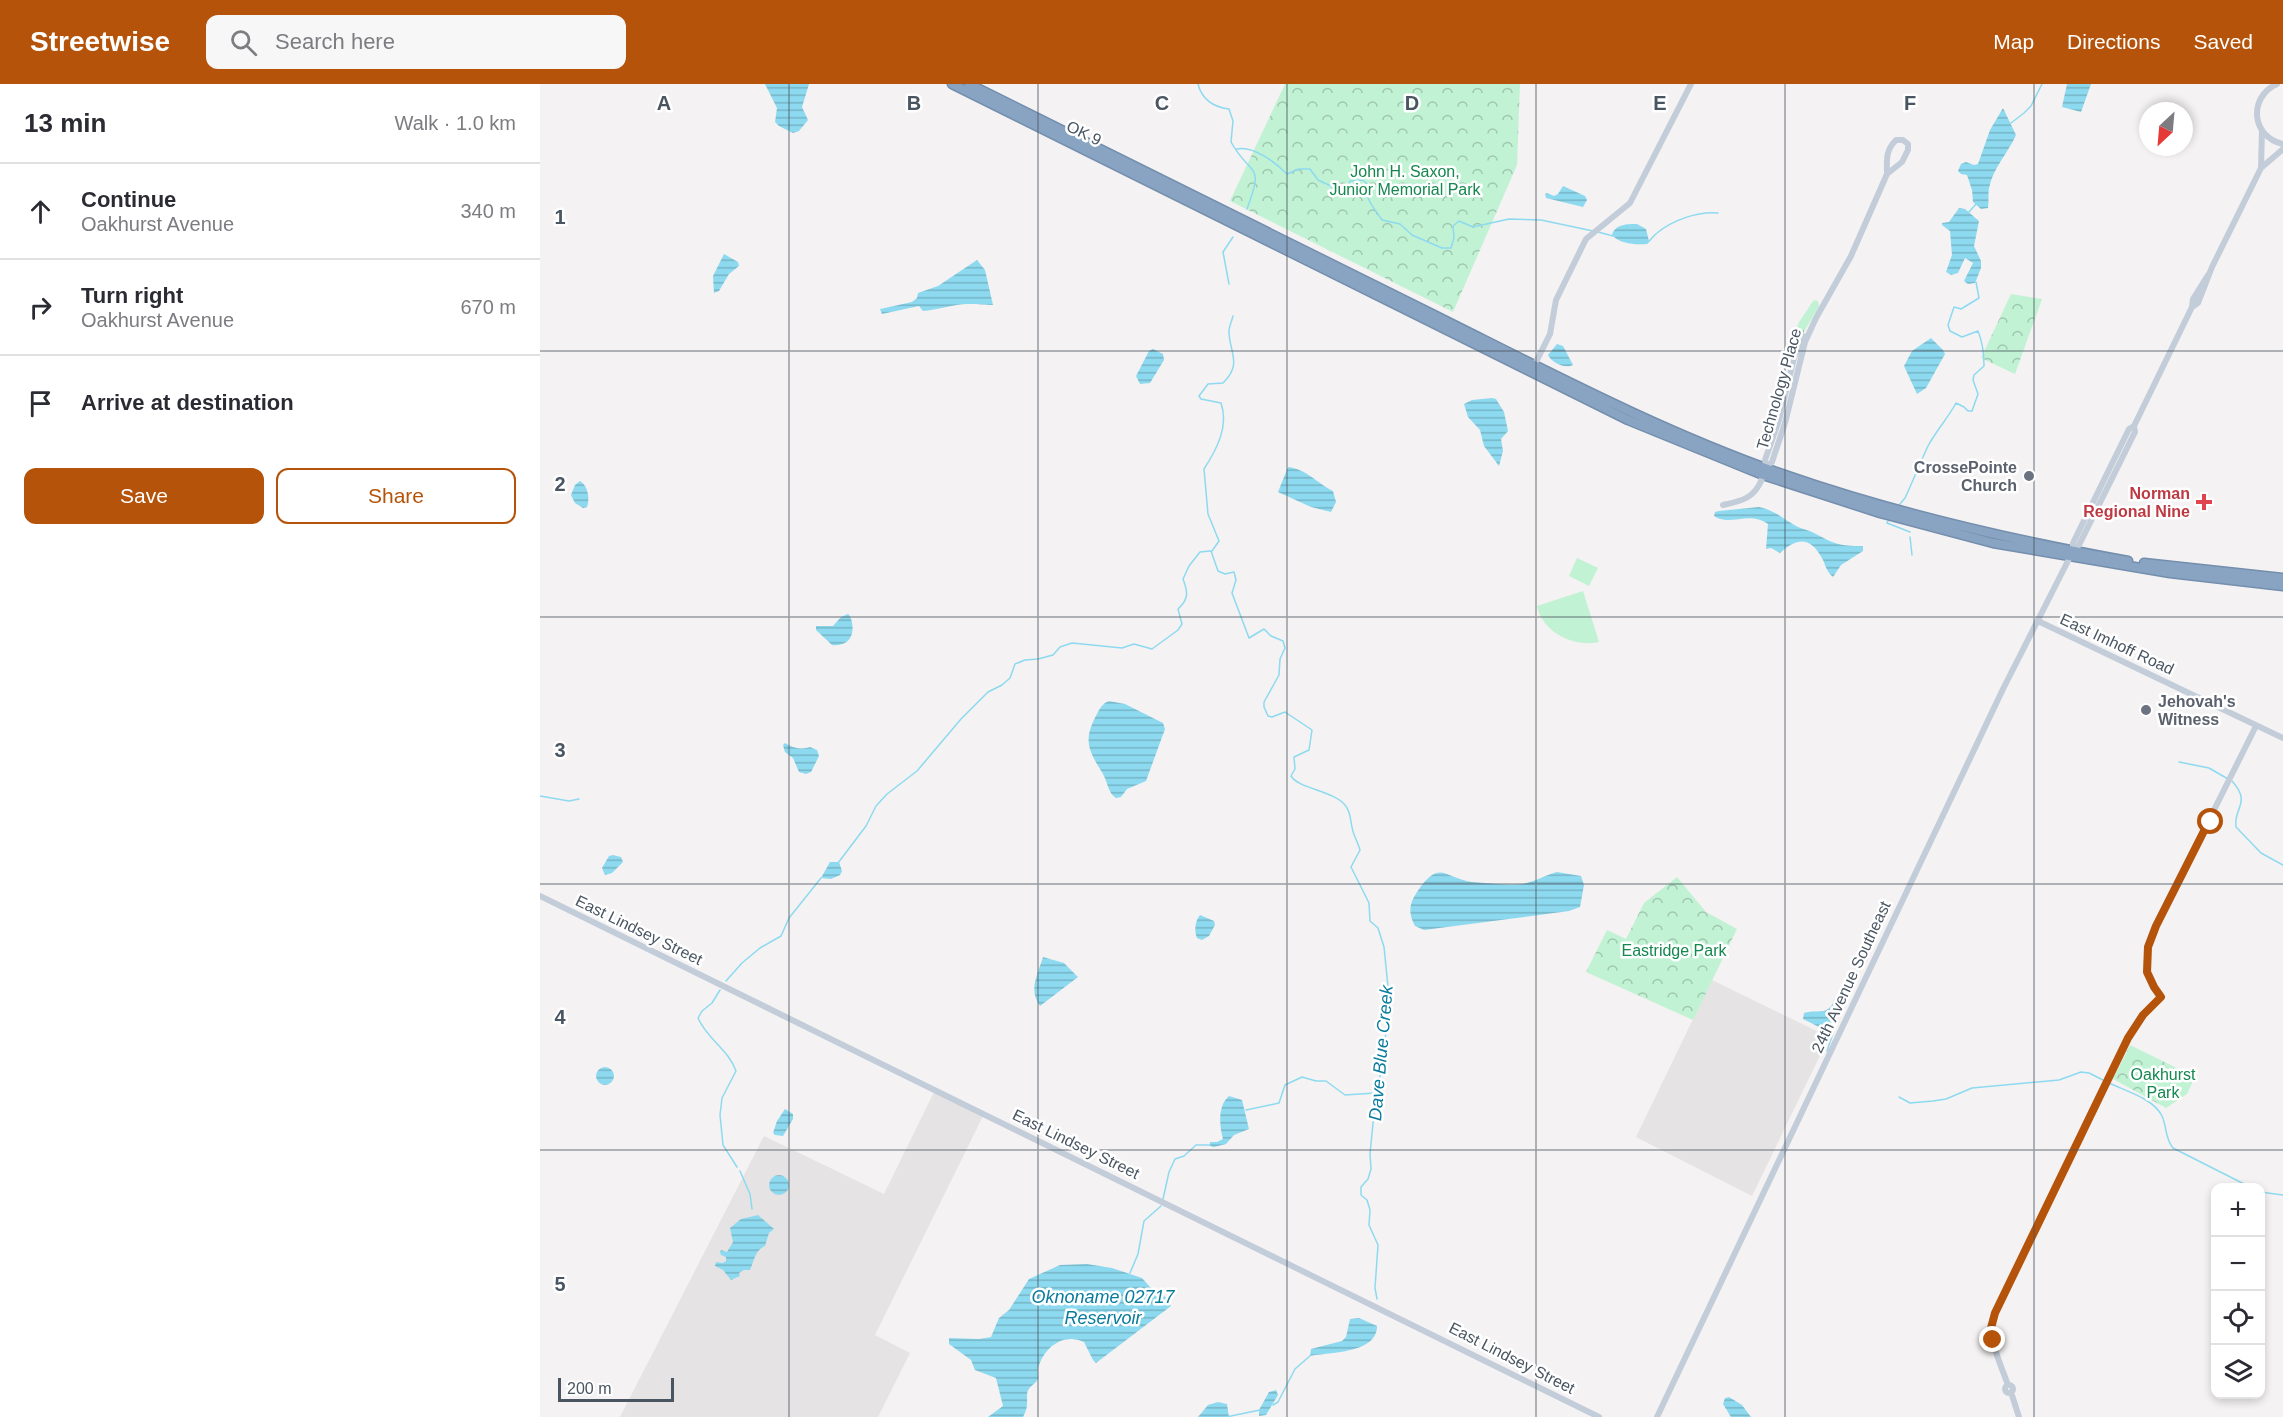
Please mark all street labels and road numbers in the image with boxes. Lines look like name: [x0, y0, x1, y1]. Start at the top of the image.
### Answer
street label: OK 9: [1064, 117, 1104, 149]
street label: Technology Place: [1754, 326, 1804, 452]
street label: East Imhoff Road: [2058, 610, 2176, 678]
street label: East Lindsey Street: [573, 892, 706, 968]
street label: 24th Avenue Southeast: [1808, 898, 1894, 1055]
street label: East Lindsey Street: [1010, 1106, 1143, 1182]
street label: East Lindsey Street: [1446, 1319, 1578, 1397]

